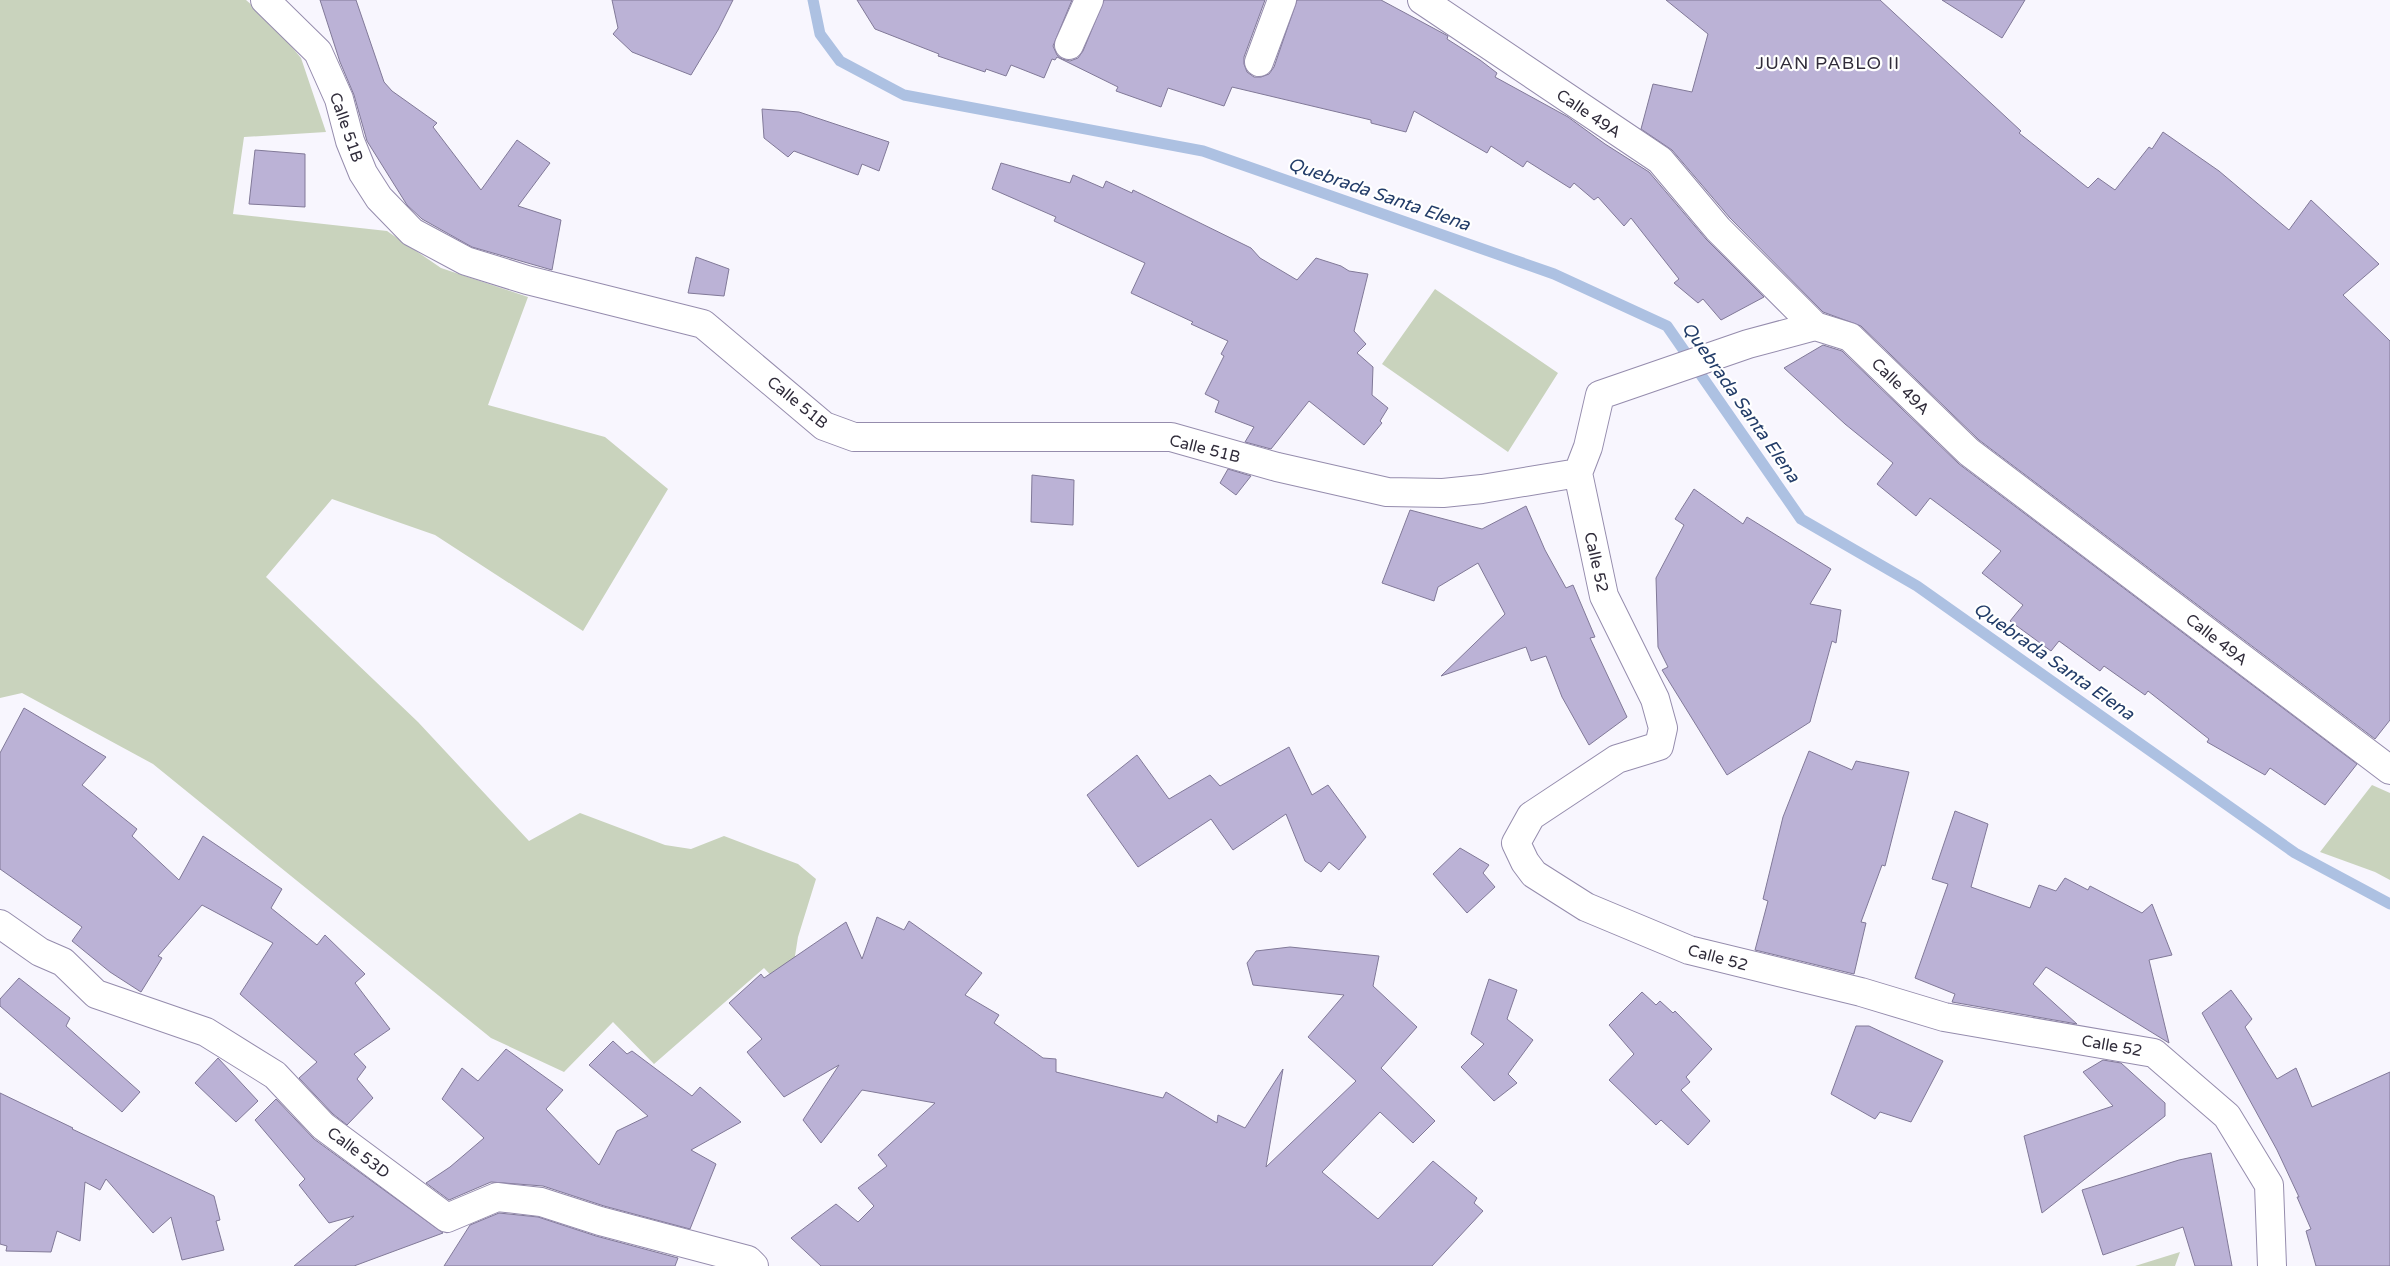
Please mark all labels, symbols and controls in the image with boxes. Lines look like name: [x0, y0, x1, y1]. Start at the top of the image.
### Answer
district label: JUAN PABLO II: [1756, 52, 1900, 74]
street label: Calle 49A: [1552, 85, 1624, 143]
street label: Calle 51B: [325, 90, 367, 165]
water label: Quebrada Santa Elena: [1285, 153, 1474, 236]
water label: Quebrada Santa Elena: [1677, 317, 1805, 487]
street label: Calle 49A: [1867, 354, 1934, 419]
street label: Calle 51B: [763, 372, 832, 433]
street label: Calle 51B: [1167, 430, 1242, 467]
street label: Calle 52: [1579, 530, 1613, 594]
water label: Quebrada Santa Elena: [1969, 597, 2139, 725]
street label: Calle 49A: [2181, 609, 2251, 670]
street label: Calle 52: [1685, 940, 1750, 976]
street label: Calle 52: [2080, 1031, 2144, 1061]
street label: Calle 53D: [323, 1123, 394, 1183]

